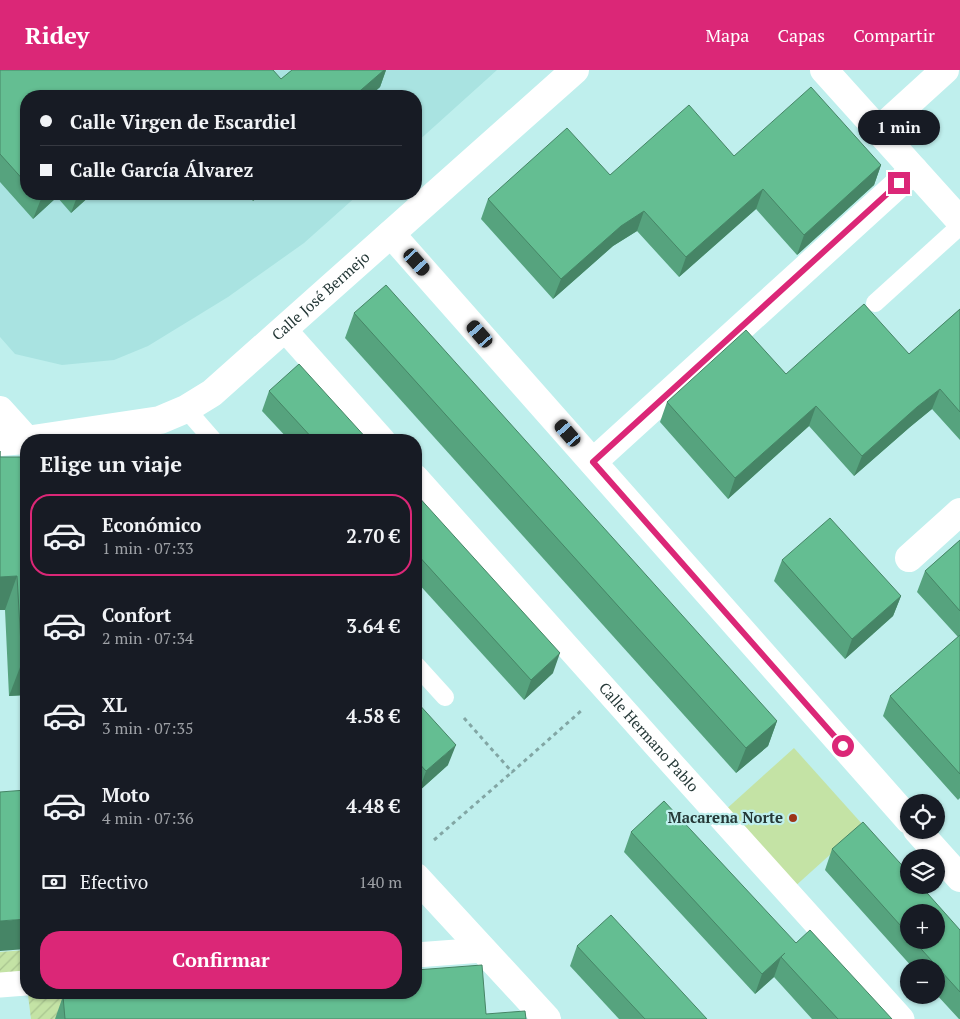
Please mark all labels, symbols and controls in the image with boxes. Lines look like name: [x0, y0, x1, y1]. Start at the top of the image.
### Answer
text: Ridey: [25, 19, 89, 51]
text: Mapa: [705, 23, 749, 47]
text: Capas: [777, 23, 825, 47]
text: Compartir: [853, 23, 935, 47]
text: Calle Virgen de Escardiel: [70, 109, 296, 134]
callout: 1 min: [858, 111, 940, 146]
text: 1 min: [877, 116, 921, 138]
text: Calle García Álvarez: [70, 157, 253, 182]
route end: [888, 172, 910, 194]
car: [401, 246, 432, 278]
street label: Calle José Bermejo: [267, 247, 373, 344]
car: [464, 318, 495, 350]
car: [552, 417, 583, 449]
text: Elige un viaje: [40, 449, 182, 478]
text: Económico: [102, 512, 201, 537]
icon: car: [42, 513, 87, 558]
text: 2.70 €: [346, 523, 400, 548]
text: 1 min · 07:33: [102, 537, 194, 559]
text: Confort: [102, 602, 171, 627]
icon: car: [42, 603, 87, 648]
text: 3.64 €: [346, 613, 400, 638]
text: 2 min · 07:34: [102, 627, 194, 649]
street label: Calle Hermano Pablo: [595, 678, 704, 796]
text: XL: [102, 692, 127, 717]
icon: car: [42, 693, 87, 738]
text: 4.58 €: [346, 703, 400, 728]
text: 3 min · 07:35: [102, 717, 194, 739]
route start: [832, 735, 854, 757]
text: Moto: [102, 782, 150, 807]
icon: car: [42, 783, 87, 828]
text: 4.48 €: [346, 793, 400, 818]
map controls: [900, 794, 945, 1004]
button: locate: [900, 794, 945, 839]
text: 4 min · 07:36: [102, 807, 194, 829]
place label: Macarena Norte: [668, 807, 783, 827]
marker: Macarena Norte: [787, 812, 799, 824]
button: layers: [900, 849, 945, 894]
icon: cash: [40, 868, 68, 896]
text: Efectivo: [80, 869, 148, 894]
text: 140 m: [359, 871, 402, 893]
button: +: [900, 904, 945, 949]
button: Confirmar: [40, 931, 402, 989]
button: −: [900, 959, 945, 1004]

